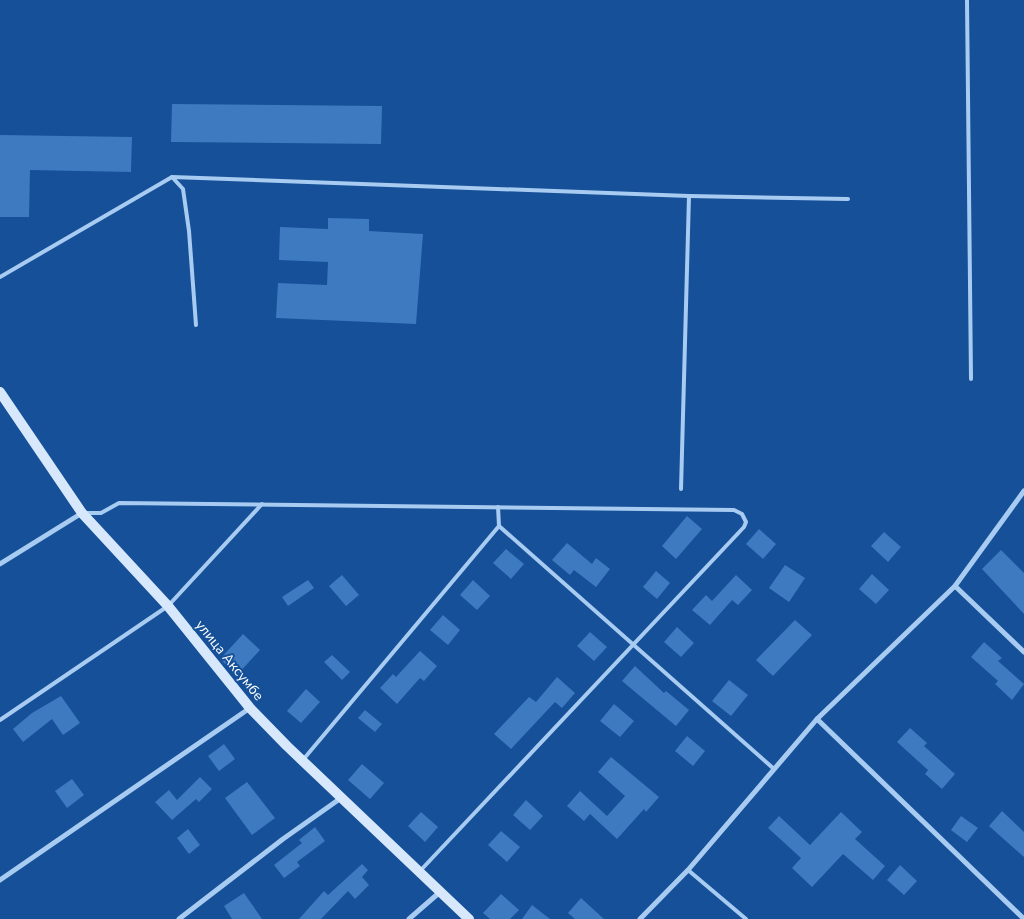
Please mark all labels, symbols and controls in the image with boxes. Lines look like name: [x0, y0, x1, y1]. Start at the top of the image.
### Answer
street label: улица Аксумбе: [191, 616, 268, 705]

